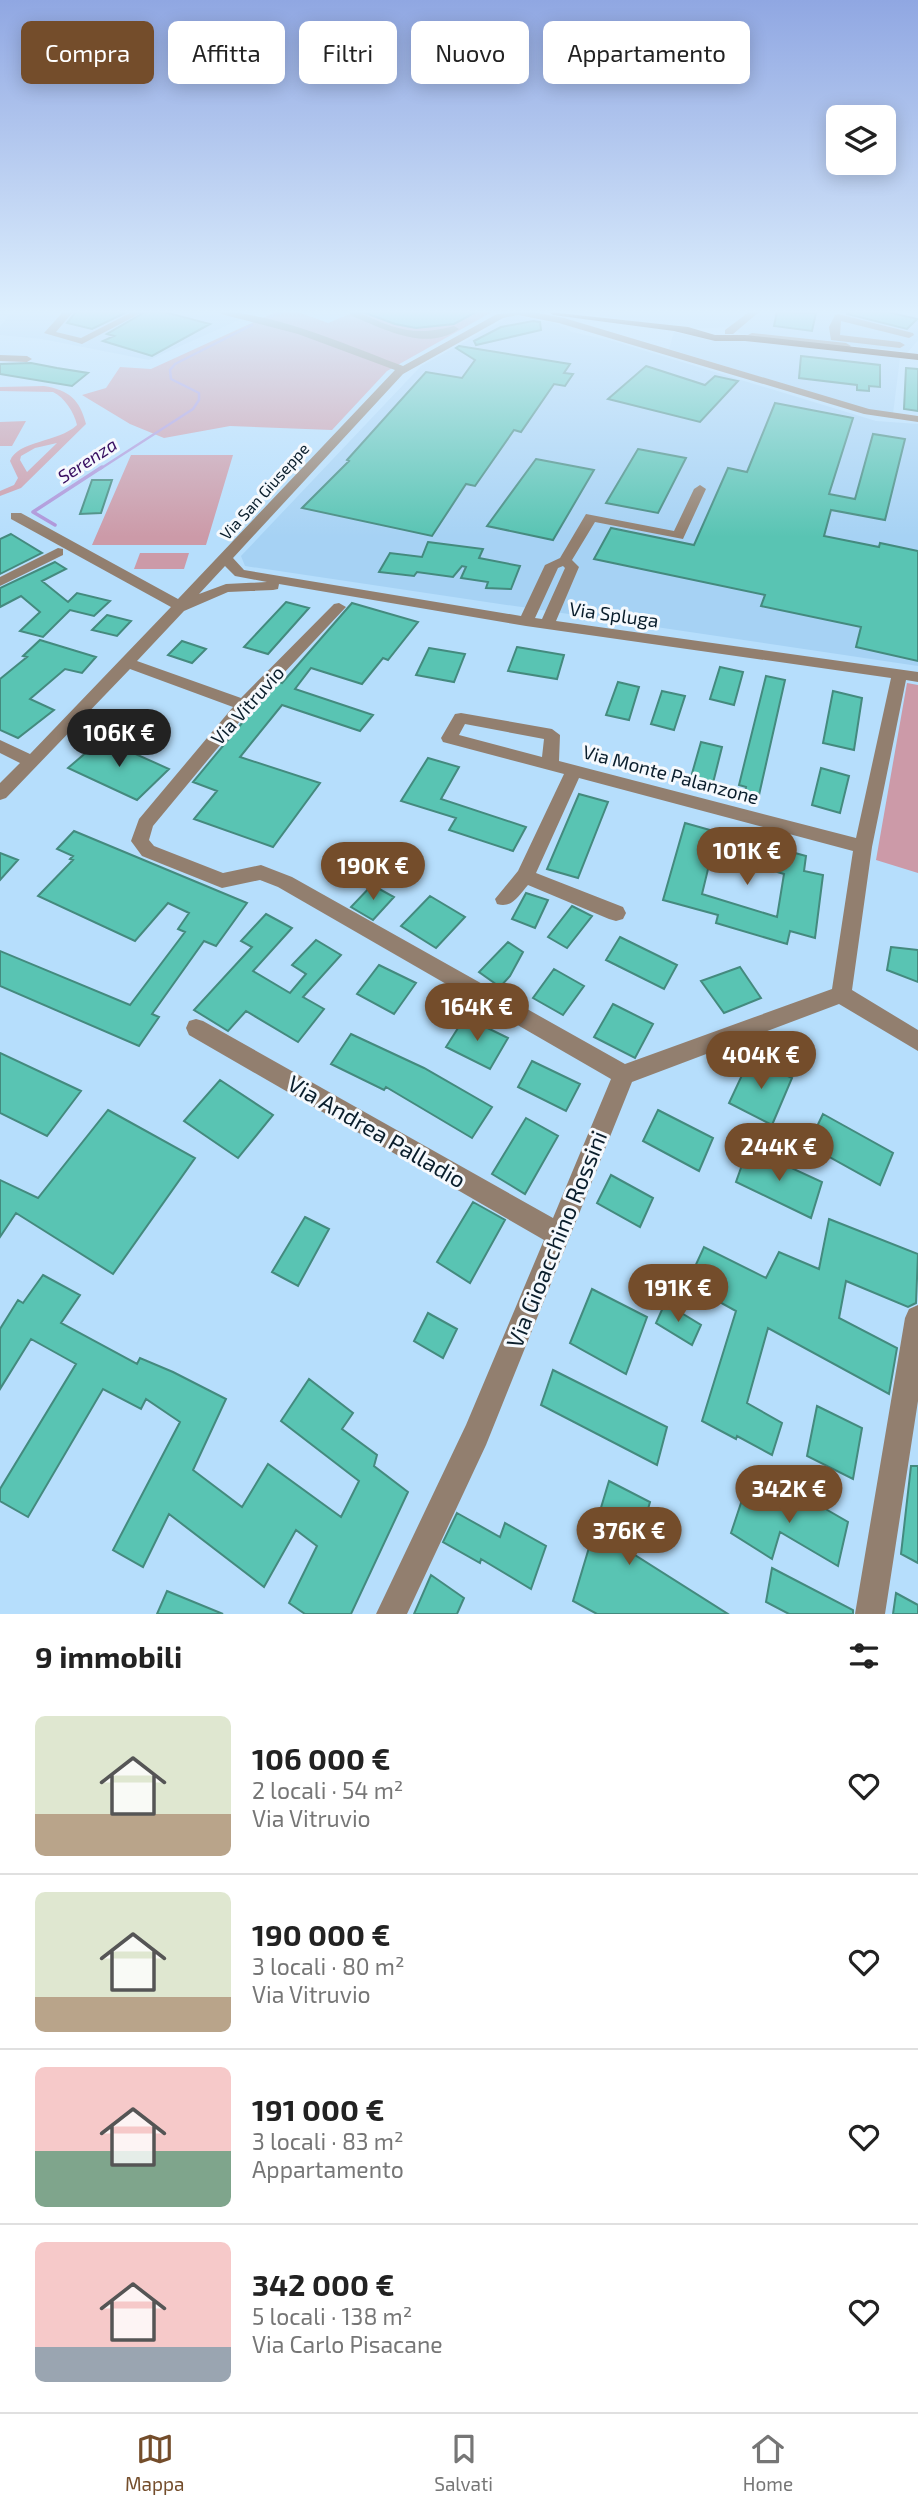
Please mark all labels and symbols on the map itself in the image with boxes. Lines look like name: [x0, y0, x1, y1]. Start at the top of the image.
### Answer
water label: Serenza: [53, 433, 121, 487]
street label: Via San Giuseppe: [216, 439, 312, 543]
street label: Via Spluga: [568, 596, 660, 632]
street label: Via Vitruvio: [206, 661, 288, 749]
pin: 106K €: [62, 710, 176, 769]
street label: Via Monte Palanzone: [580, 739, 762, 809]
pin: 101K €: [690, 828, 804, 887]
pin: 190K €: [316, 842, 430, 902]
pin: 164K €: [420, 984, 534, 1043]
pin: 404K €: [704, 1032, 818, 1091]
street label: Via Andrea Palladio: [283, 1069, 471, 1193]
pin: 244K €: [722, 1124, 836, 1183]
street label: Via Gioacchino Rossini: [500, 1126, 612, 1352]
pin: 191K €: [621, 1264, 735, 1324]
pin: 342K €: [732, 1466, 846, 1525]
pin: 376K €: [572, 1508, 686, 1567]

